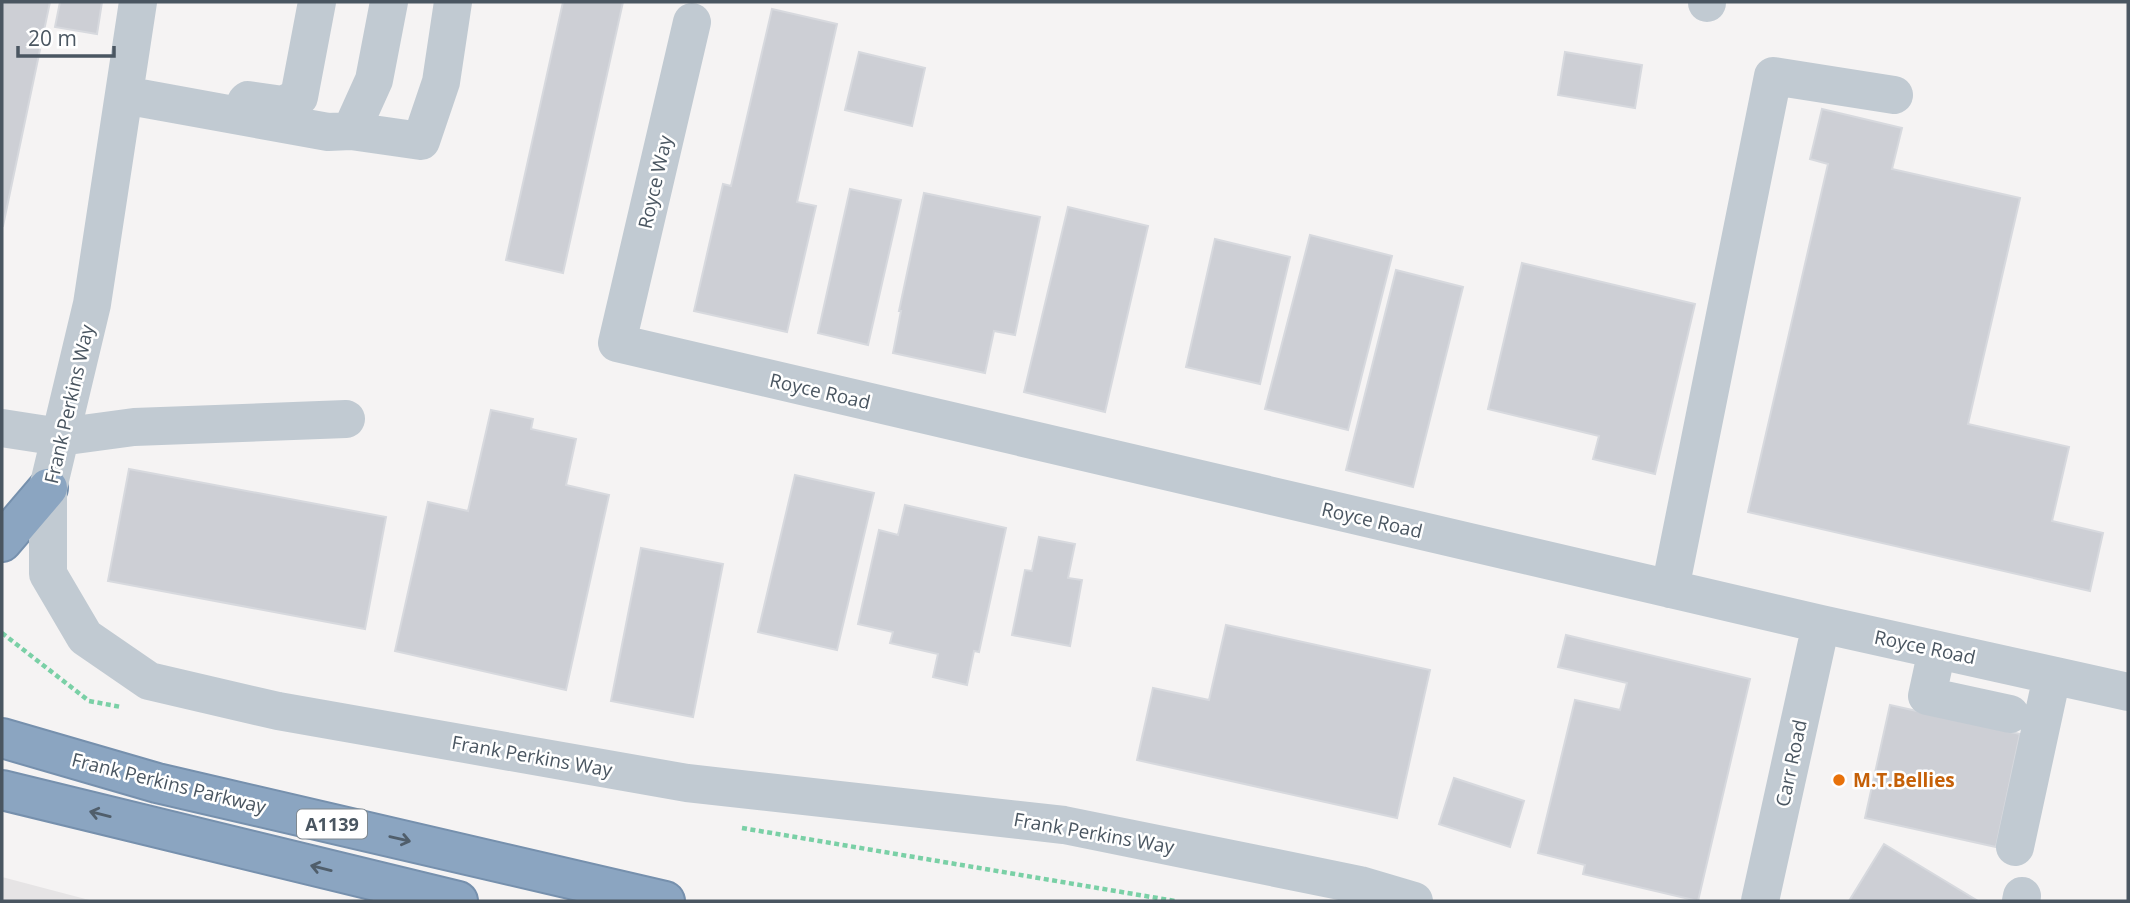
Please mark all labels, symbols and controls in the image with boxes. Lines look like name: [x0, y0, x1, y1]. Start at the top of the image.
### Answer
scale bar: [18, 14, 114, 58]
text: 20 m: [28, 24, 77, 52]
street label: Royce Way: [632, 132, 678, 231]
street label: Frank Perkins Way: [38, 321, 100, 486]
street label: Royce Road: [767, 367, 873, 415]
street label: Royce Road: [1319, 496, 1425, 544]
street label: Royce Road: [1872, 624, 1978, 670]
street label: Carr Road: [1769, 717, 1813, 809]
street label: Frank Perkins Way: [450, 729, 615, 783]
street label: Frank Perkins Parkway: [69, 746, 269, 820]
place label: M.T.Bellies: [1853, 767, 1955, 793]
marker: M.T.Bellies: [1831, 772, 1847, 788]
street label: Frank Perkins Way: [1012, 806, 1177, 860]
one-way arrow: [89, 807, 111, 820]
road number: A1139: [297, 810, 367, 838]
one-way arrow: [388, 833, 411, 847]
one-way arrow: [310, 861, 333, 874]

